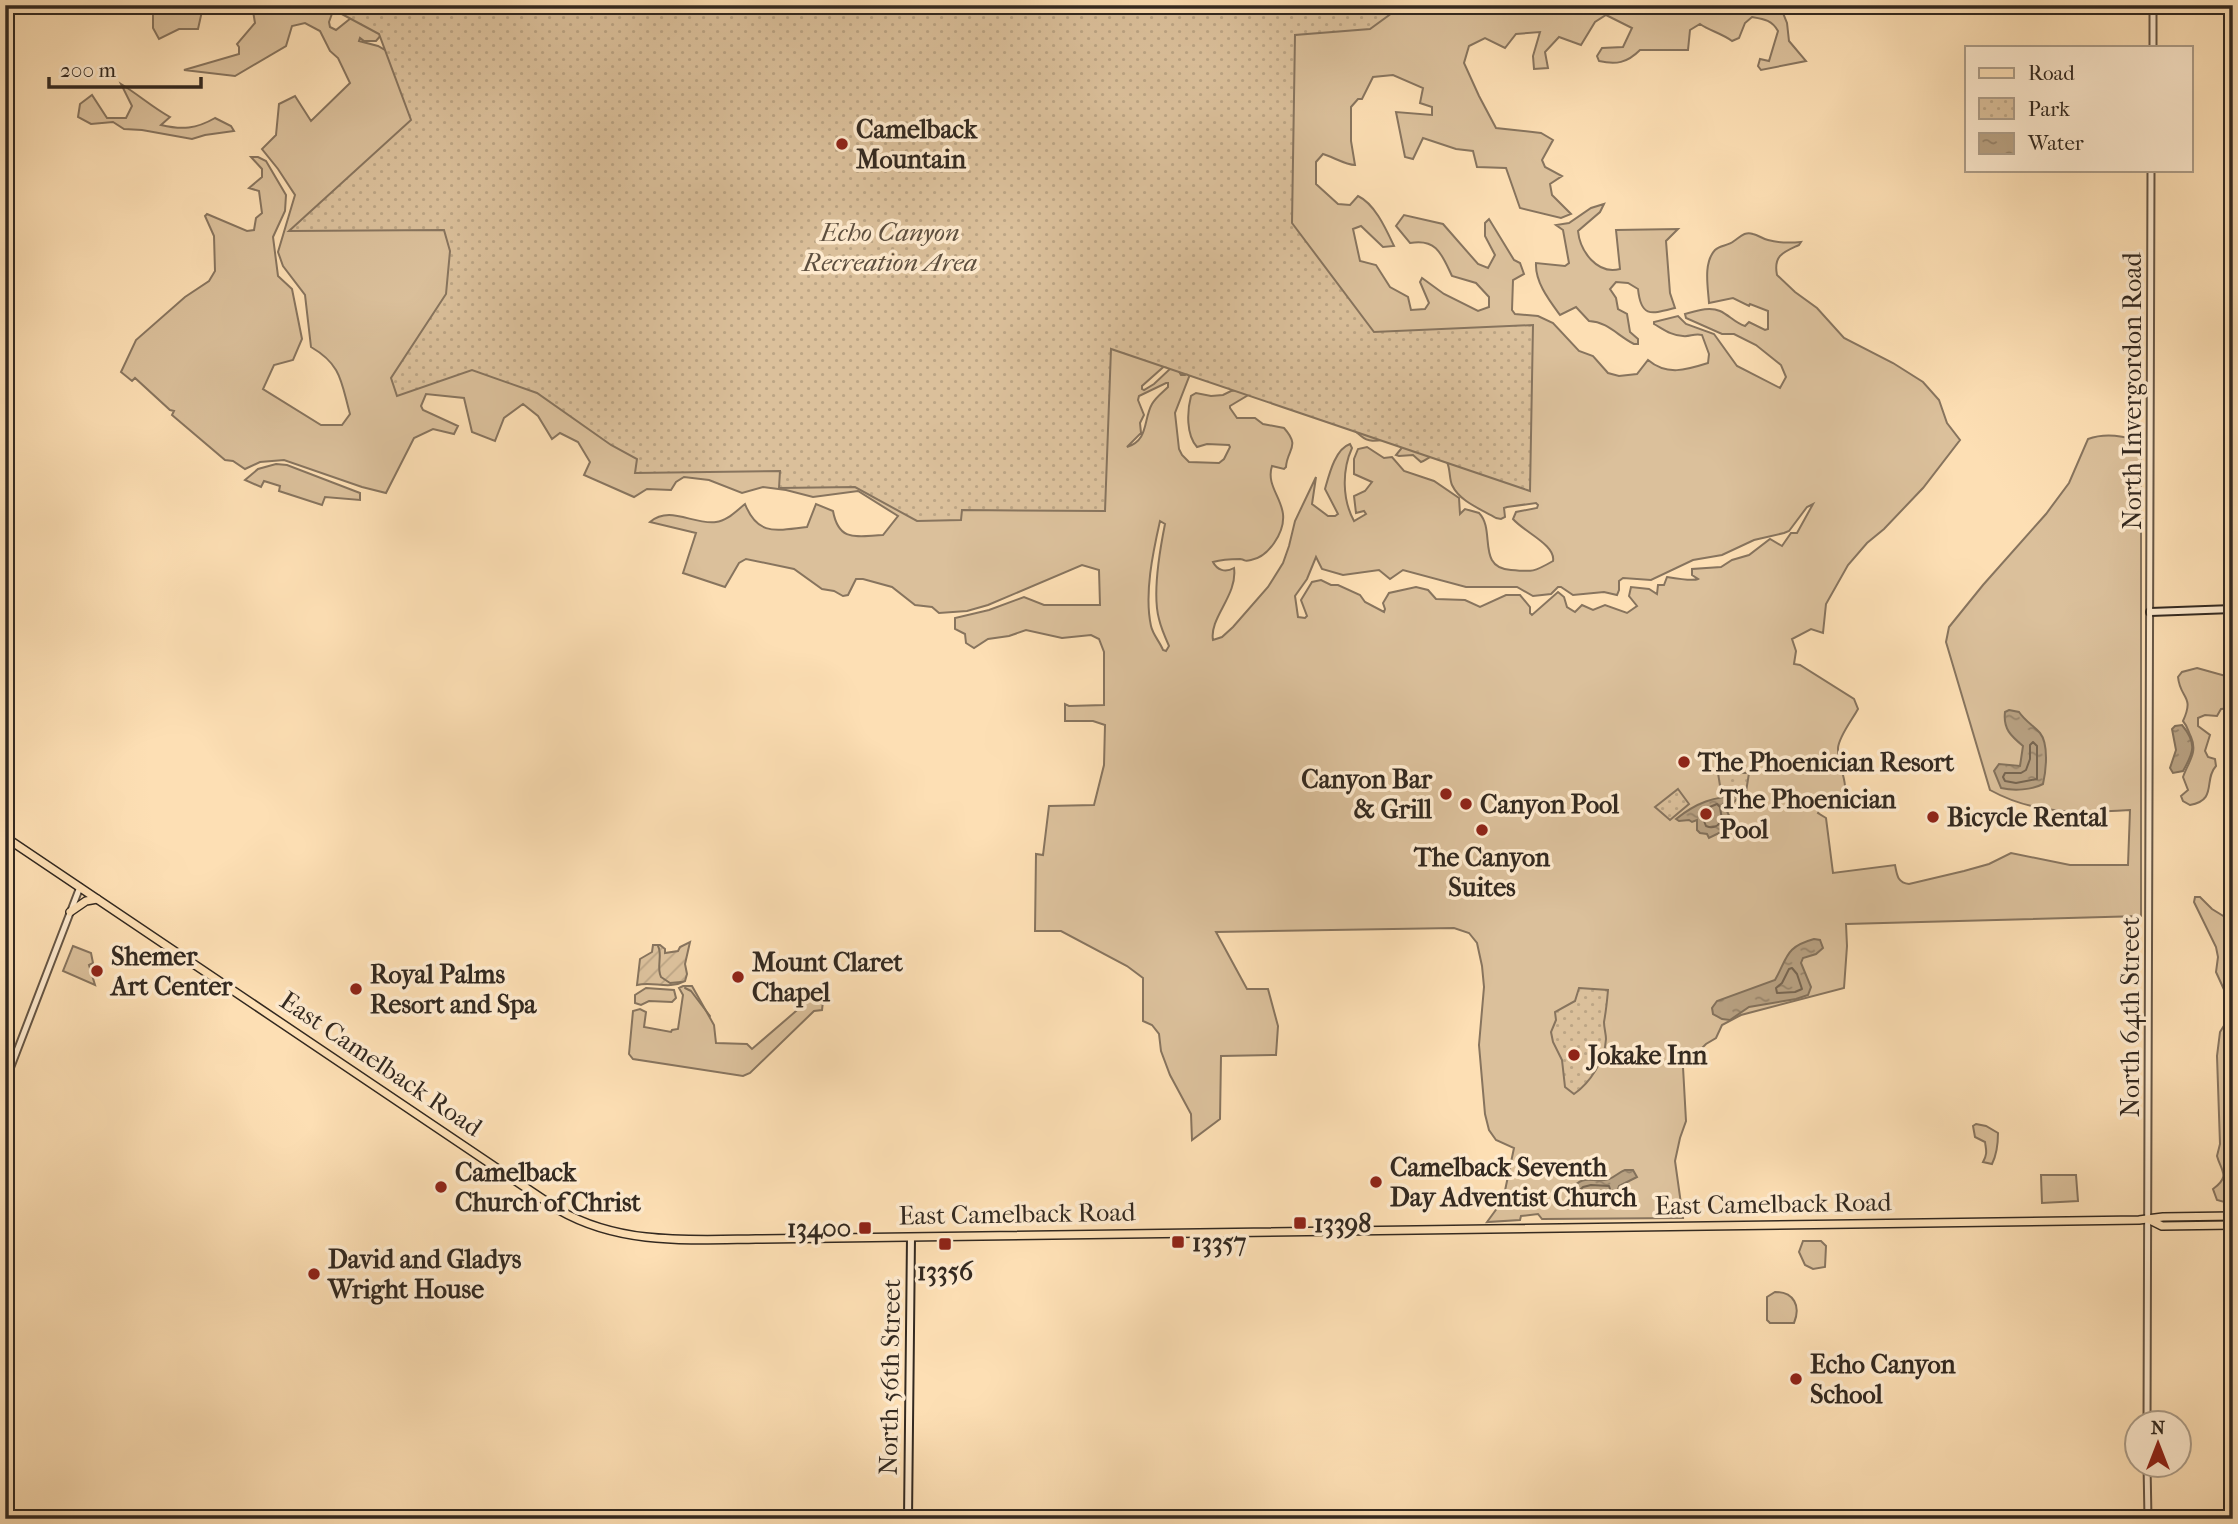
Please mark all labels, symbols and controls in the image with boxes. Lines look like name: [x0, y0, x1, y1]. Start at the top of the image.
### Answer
scale bar: [49, 46, 201, 90]
legend: [1965, 46, 2192, 172]
text: 200 m: [60, 58, 116, 82]
text: Road: [2028, 61, 2075, 85]
text: Park: [2028, 97, 2070, 121]
place label: Camelback Mountain: [856, 114, 979, 175]
text: Water: [2027, 131, 2084, 155]
marker: Camelback Mountain: [834, 136, 850, 152]
park label: Echo Canyon Recreation Area: [801, 217, 977, 278]
street label: North Invergordon Road: [2117, 252, 2148, 530]
place label: The Phoenician Resort: [1697, 747, 1955, 778]
marker: The Phoenician Resort: [1676, 754, 1692, 770]
place label: Canyon Bar & Grill: [1301, 764, 1433, 825]
place label: The Phoenician Pool: [1719, 784, 1897, 845]
marker: Canyon Bar & Grill: [1438, 786, 1454, 802]
place label: Canyon Pool: [1480, 789, 1620, 820]
marker: Canyon Pool: [1458, 796, 1474, 812]
place label: Bicycle Rental: [1947, 802, 2109, 833]
marker: The Phoenician Pool: [1698, 806, 1714, 822]
marker: Bicycle Rental: [1925, 809, 1941, 825]
marker: The Canyon Suites: [1474, 822, 1490, 838]
place label: The Canyon Suites: [1413, 842, 1551, 903]
street label: North 64th Street: [2115, 916, 2146, 1117]
place label: Shemer Art Center: [109, 941, 233, 1002]
place label: Mount Claret Chapel: [752, 947, 903, 1008]
place label: Royal Palms Resort and Spa: [370, 959, 537, 1020]
marker: Shemer Art Center: [89, 963, 105, 979]
marker: Mount Claret Chapel: [730, 969, 746, 985]
marker: Royal Palms Resort and Spa: [348, 981, 364, 997]
street label: East Camelback Road: [274, 985, 489, 1144]
place label: Jokake Inn: [1585, 1040, 1708, 1071]
marker: Jokake Inn: [1566, 1047, 1582, 1063]
place label: Camelback Seventh Day Adventist Church: [1390, 1152, 1637, 1213]
place label: Camelback Church of Christ: [455, 1157, 642, 1218]
marker: Camelback Seventh Day Adventist Church: [1368, 1174, 1384, 1190]
marker: Camelback Church of Christ: [433, 1179, 449, 1195]
street label: East Camelback Road: [1654, 1186, 1893, 1222]
street label: East Camelback Road: [898, 1196, 1137, 1232]
place label: 13398: [1314, 1208, 1371, 1239]
place label: 13400: [787, 1213, 851, 1245]
marker: 13398: [1292, 1215, 1308, 1231]
marker: 13400: [857, 1220, 873, 1236]
place label: 13357: [1192, 1227, 1247, 1258]
marker: 13357: [1170, 1234, 1186, 1250]
marker: 13356: [937, 1236, 953, 1252]
place label: David and Gladys Wright House: [327, 1244, 522, 1305]
place label: 13356: [917, 1256, 974, 1287]
marker: David and Gladys Wright House: [306, 1266, 322, 1282]
street label: North 56th Street: [873, 1278, 907, 1475]
place label: Echo Canyon School: [1810, 1349, 1957, 1410]
marker: Echo Canyon School: [1788, 1371, 1804, 1387]
north arrow: [2122, 1408, 2192, 1478]
text: N: [2151, 1417, 2166, 1439]

